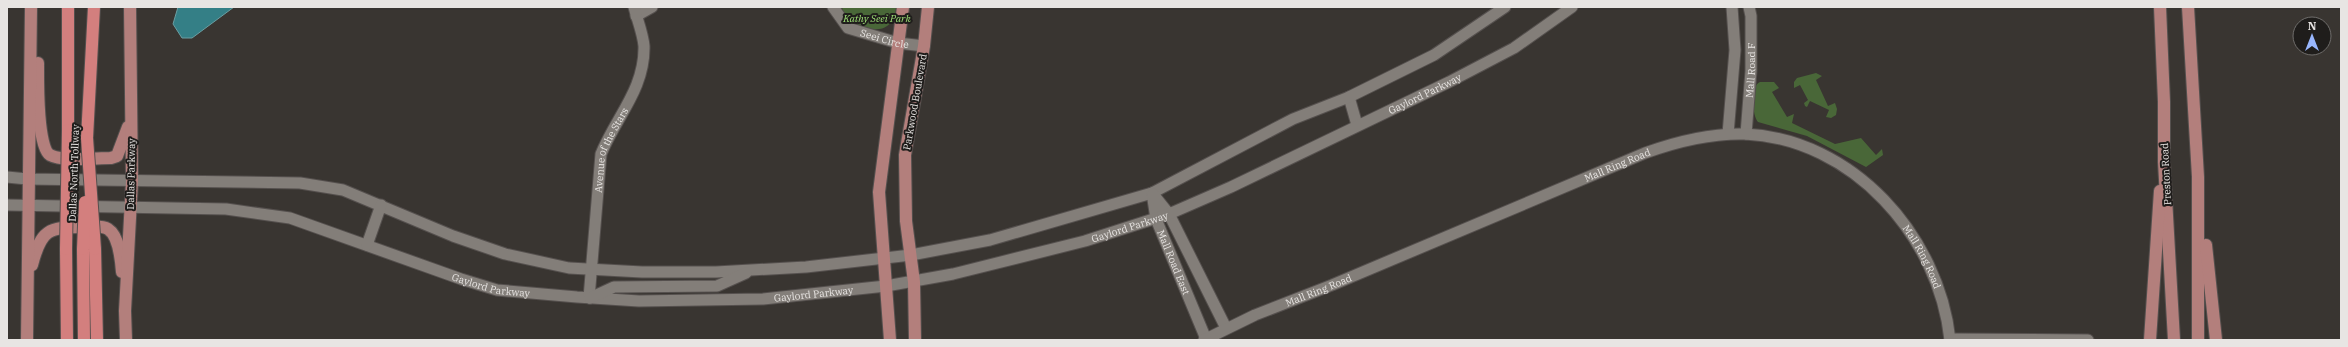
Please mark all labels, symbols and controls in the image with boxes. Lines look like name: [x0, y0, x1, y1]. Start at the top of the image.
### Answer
park label: Kathy Seei Park: [842, 12, 911, 25]
north arrow: [2292, 16, 2332, 56]
text: N: [2308, 19, 2317, 33]
street label: Seei Circle: [859, 26, 910, 51]
street label: Mall Road F: [1742, 43, 1758, 98]
street label: Parkwood Boulevard: [900, 53, 930, 151]
street label: Gaylord Parkway: [1386, 70, 1464, 117]
street label: Avenue of the Stars: [591, 105, 631, 193]
street label: Dallas North Tollway: [66, 124, 82, 222]
street label: Dallas Parkway: [124, 138, 138, 210]
street label: Preston Road: [2158, 142, 2174, 206]
street label: Mall Ring Road: [1582, 145, 1652, 184]
street label: Gaylord Parkway: [1090, 208, 1170, 245]
street label: Mall Ring Road: [1900, 222, 1944, 290]
street label: Mall Road East: [1155, 228, 1193, 297]
street label: Gaylord Parkway: [450, 270, 531, 299]
street label: Mall Ring Road: [1283, 271, 1354, 309]
street label: Gaylord Parkway: [773, 283, 854, 304]

